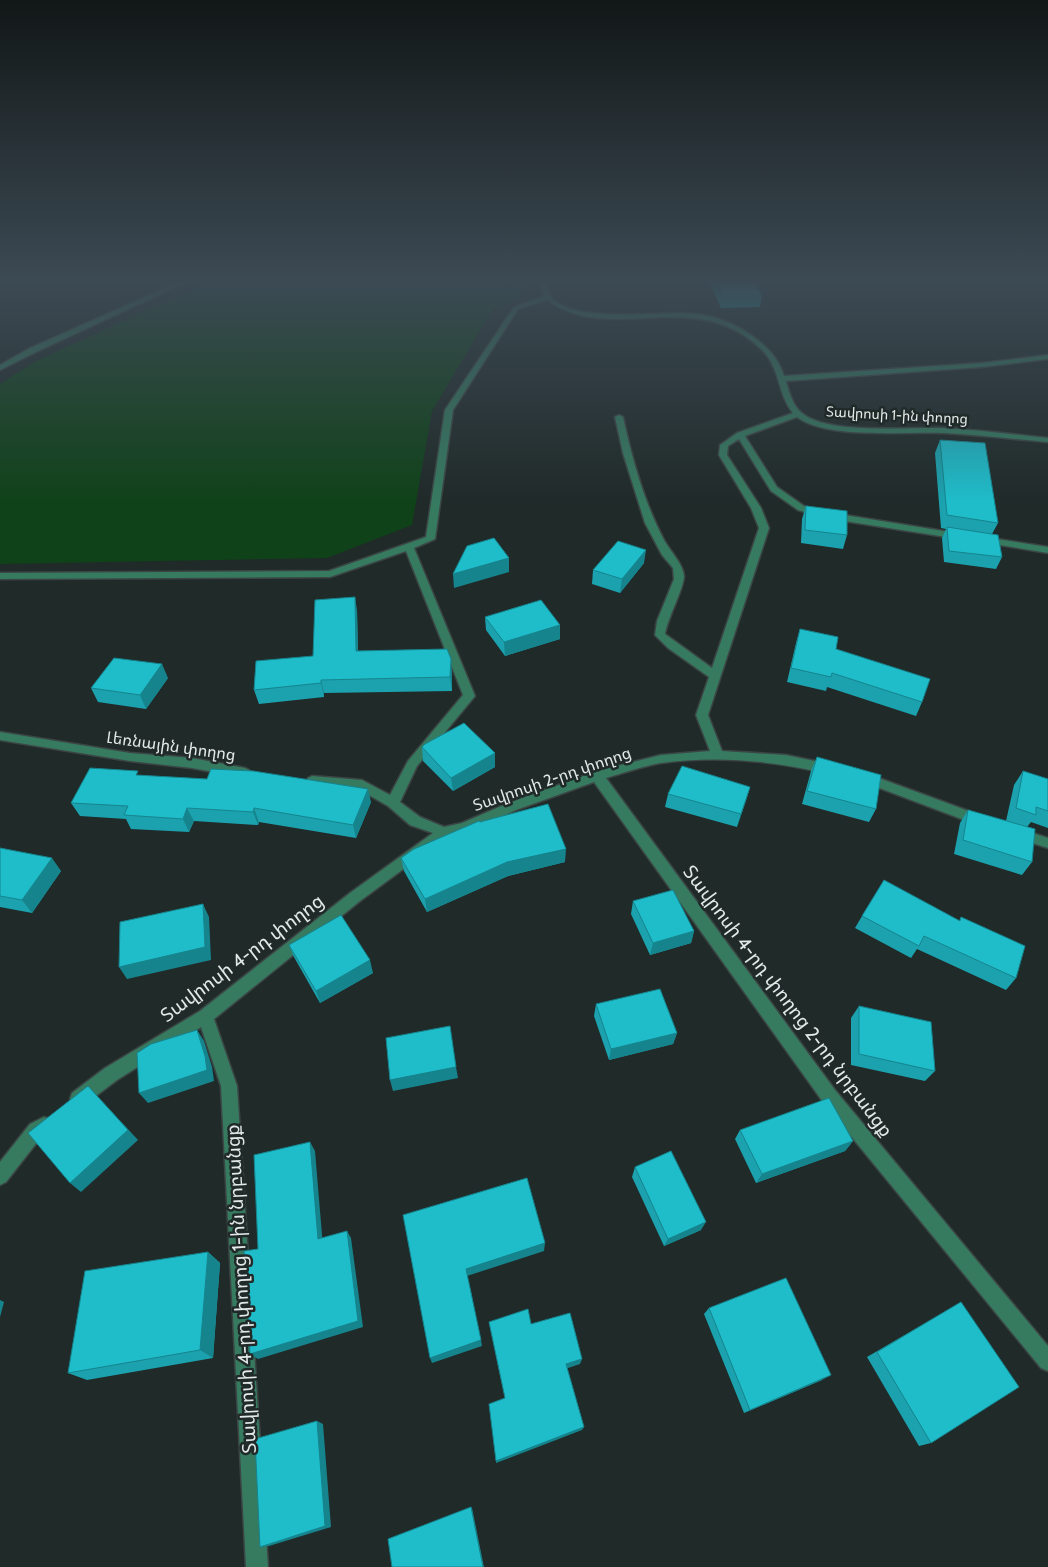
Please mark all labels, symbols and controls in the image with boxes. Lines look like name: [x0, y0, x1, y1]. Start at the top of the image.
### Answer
street label: Տավրոսի 1-ին փողոց: [826, 402, 968, 428]
street label: Լեռնային փողոց: [105, 728, 237, 764]
street label: Տավրոսի 2-րդ փողոց: [470, 743, 634, 815]
street label: Տավրոսի 4-րդ փողոց 2-րդ նրբանցք: [678, 861, 898, 1141]
street label: Տավրոսի 4-րդ փողոց: [156, 889, 328, 1027]
street label: Տավրոսի 4-րդ փողոց 1-ին նրբանցք: [221, 1124, 261, 1454]

